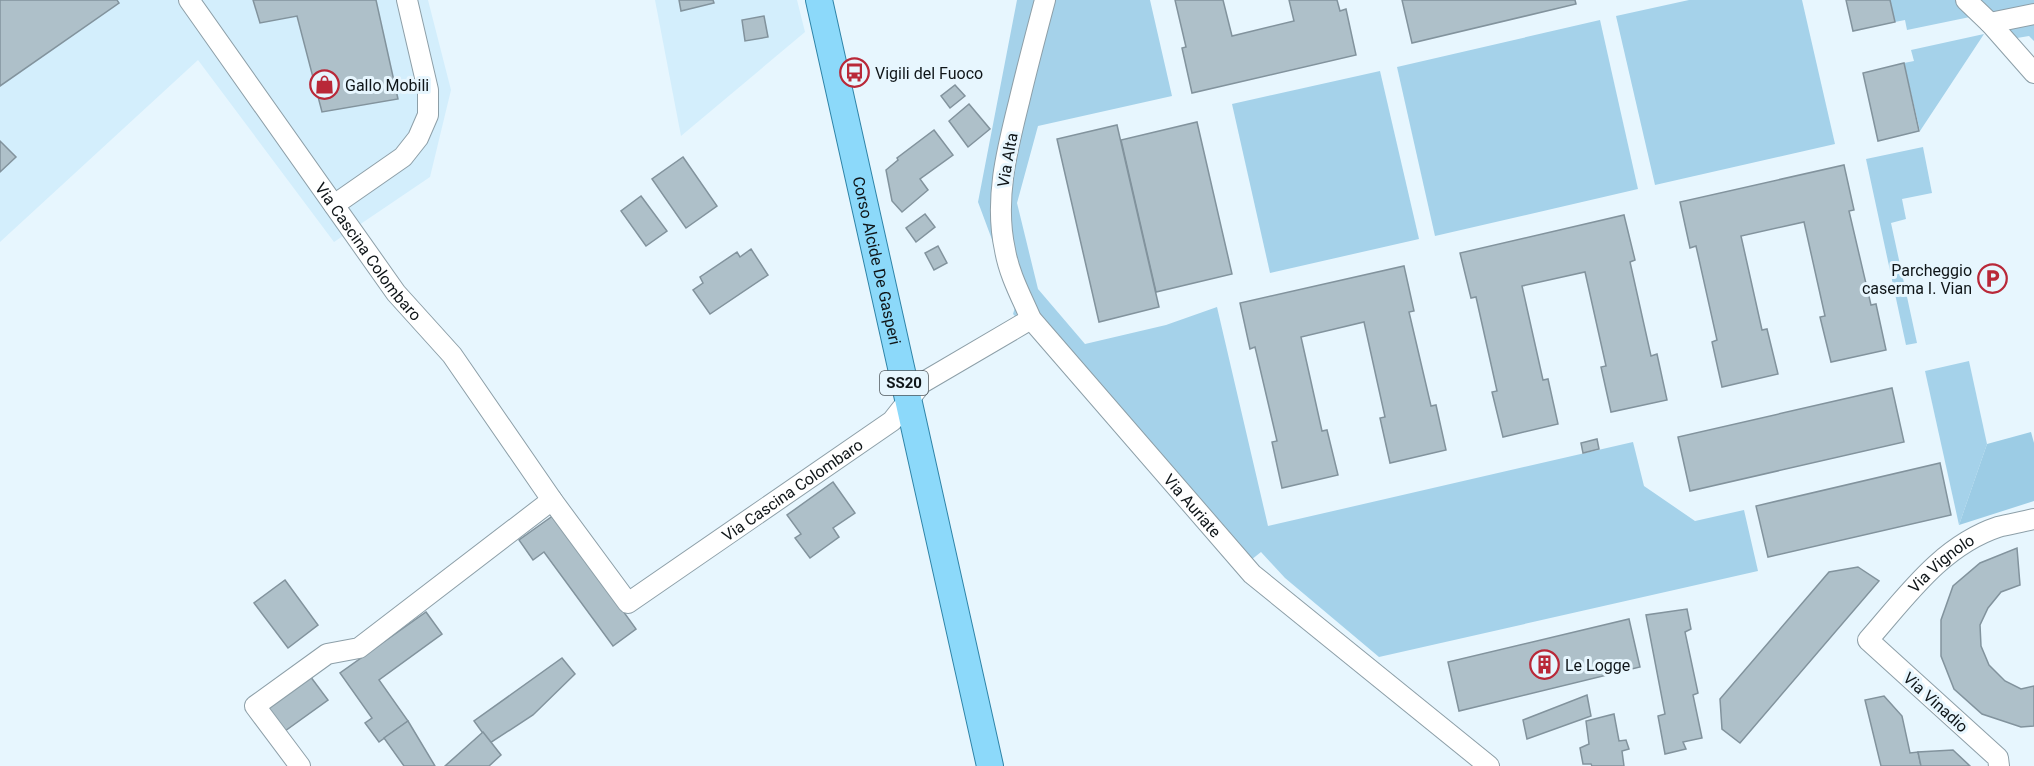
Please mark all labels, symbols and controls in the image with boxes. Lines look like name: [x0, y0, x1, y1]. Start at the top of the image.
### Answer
bus stop icon: Vigili del Fuoco: [838, 57, 870, 89]
place label: Vigili del Fuoco: [875, 64, 983, 83]
shop icon: Gallo Mobili: [308, 69, 340, 101]
place label: Gallo Mobili: [345, 76, 429, 95]
street label: Via Alta: [993, 131, 1022, 189]
street label: Corso Alcide De Gasperi: [849, 175, 905, 347]
street label: Via Cascina Colombaro: [311, 179, 425, 325]
place label: Parcheggio caserma I. Vian: [1862, 261, 1972, 298]
parking icon: Parcheggio caserma I. Vian: [1977, 263, 2009, 295]
road number: SS20: [880, 371, 928, 395]
street label: Via Cascina Colombaro: [719, 435, 867, 545]
street label: Via Auriate: [1160, 470, 1225, 541]
street label: Via Vignolo: [1904, 530, 1978, 597]
building icon: Le Logge: [1528, 649, 1560, 681]
place label: Le Logge: [1565, 656, 1630, 675]
street label: Via Vinadio: [1899, 668, 1972, 736]

